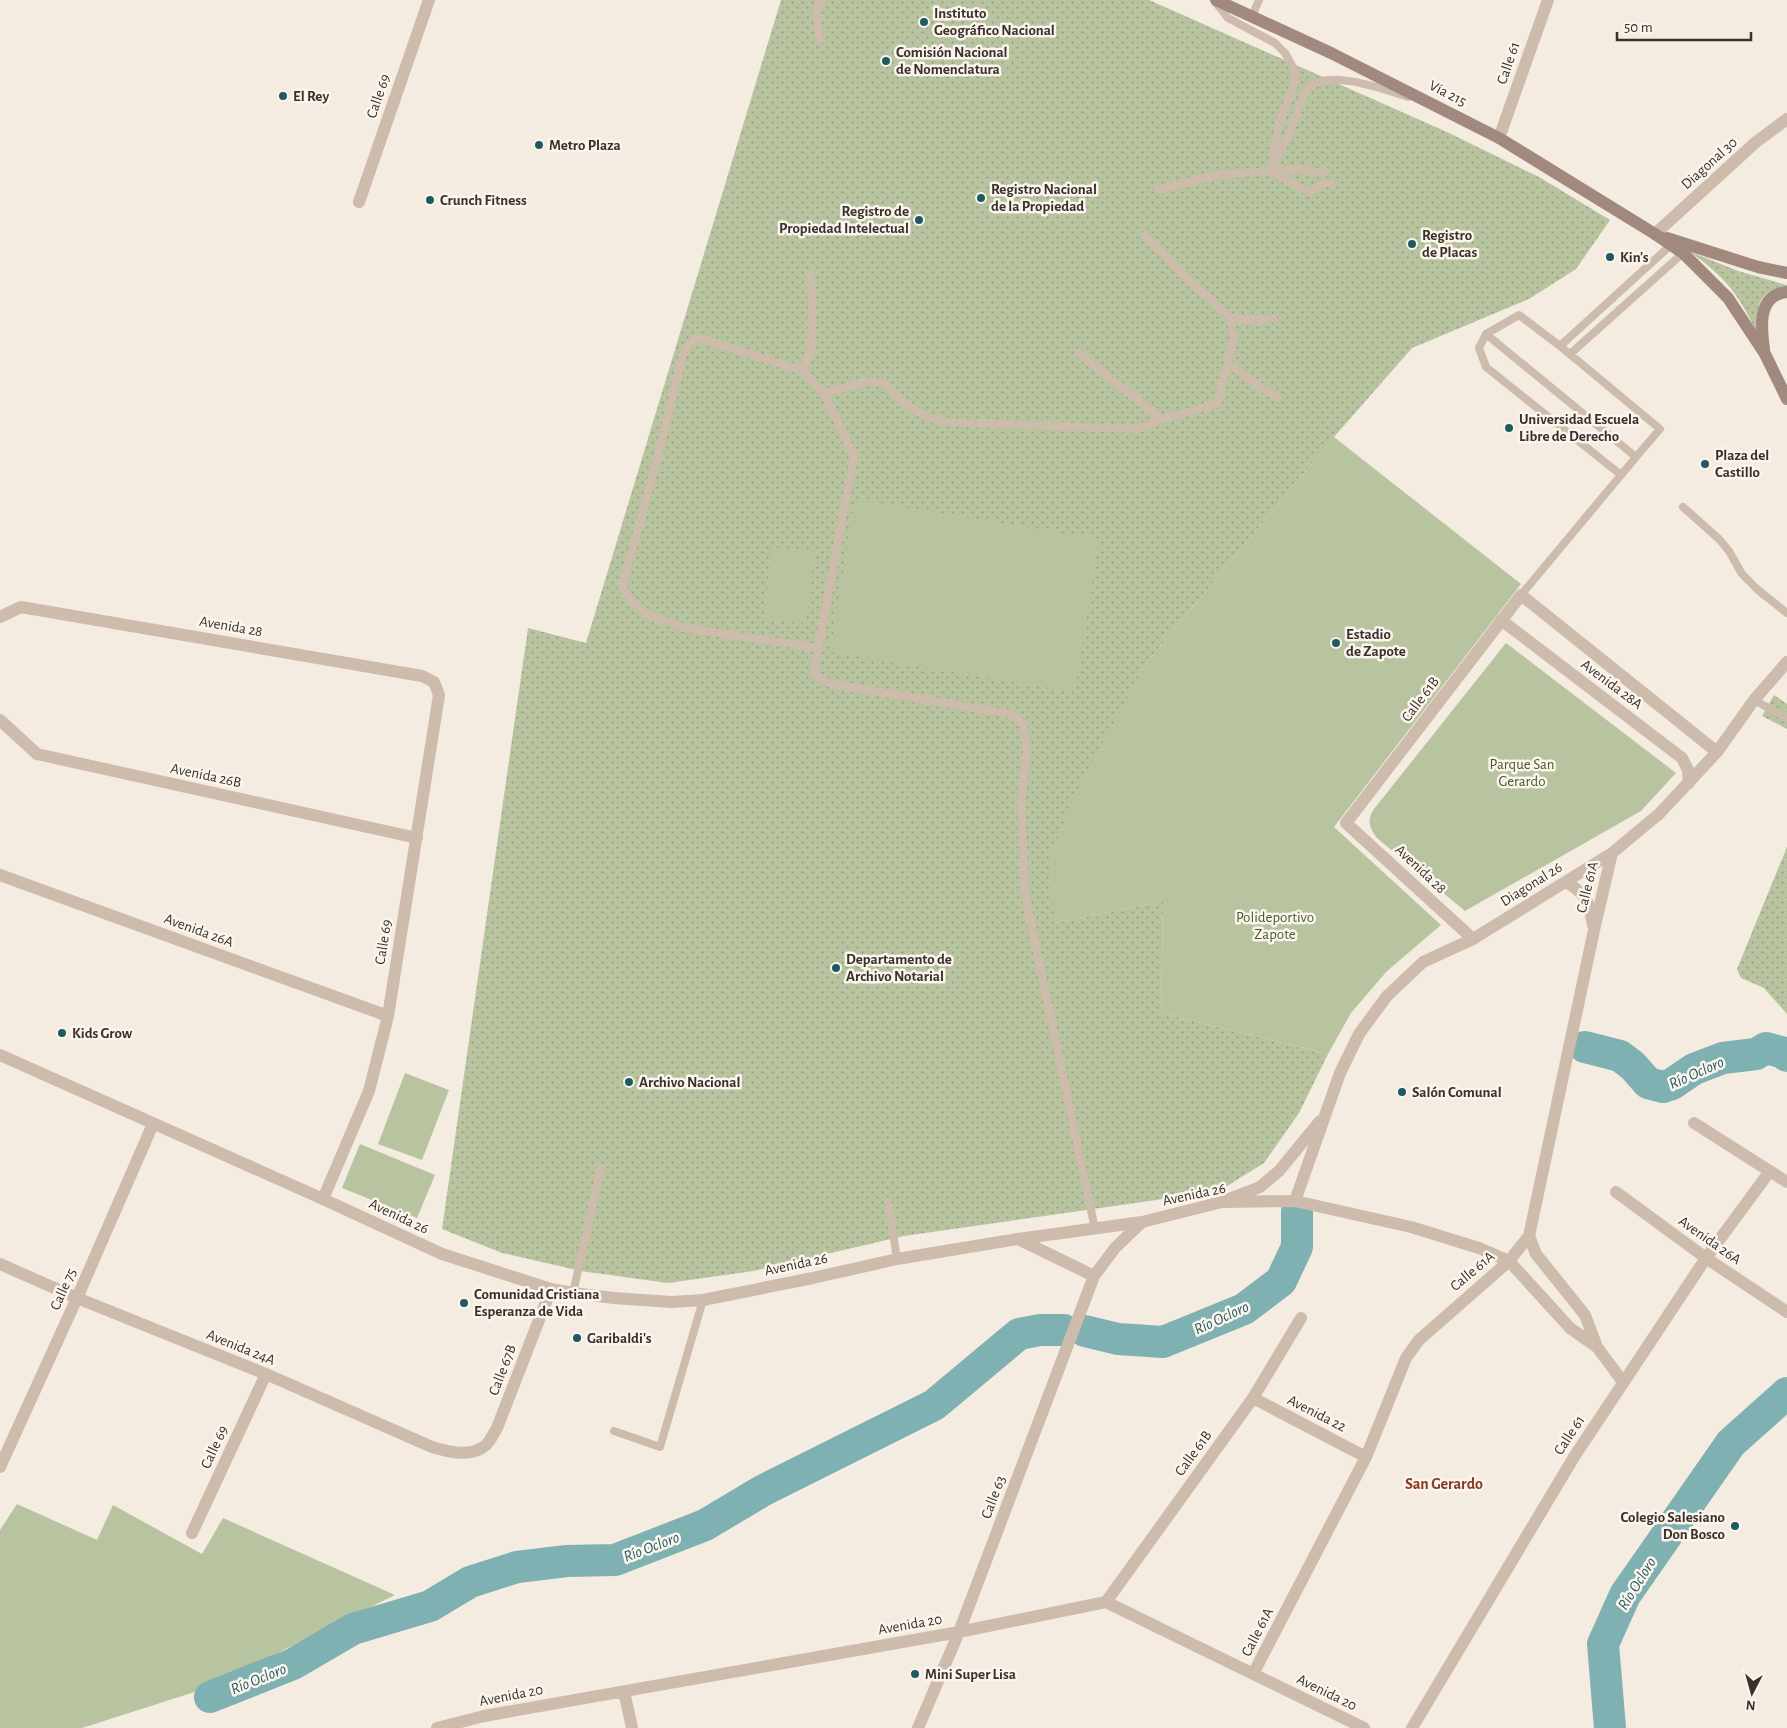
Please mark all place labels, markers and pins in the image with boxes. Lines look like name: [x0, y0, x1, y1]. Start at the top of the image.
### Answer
place label: Instituto Geográfico Nacional: [934, 6, 1055, 38]
marker: Instituto Geográfico Nacional: [918, 16, 930, 28]
place label: Comisión Nacional de Nomenclatura: [896, 45, 1008, 77]
marker: Comisión Nacional de Nomenclatura: [880, 55, 892, 67]
place label: El Rey: [293, 89, 329, 104]
marker: El Rey: [277, 90, 289, 102]
place label: Metro Plaza: [549, 138, 621, 153]
marker: Metro Plaza: [533, 139, 545, 151]
place label: Registro Nacional de la Propiedad: [991, 182, 1097, 214]
marker: Registro Nacional de la Propiedad: [975, 192, 987, 204]
place label: Crunch Fitness: [440, 193, 527, 208]
marker: Crunch Fitness: [424, 194, 436, 206]
place label: Registro de Propiedad Intelectual: [779, 204, 909, 236]
marker: Registro de Propiedad Intelectual: [913, 214, 925, 226]
place label: Registro de Placas: [1422, 228, 1478, 260]
marker: Registro de Placas: [1406, 238, 1418, 250]
place label: Kin's: [1620, 250, 1649, 265]
marker: Kin's: [1604, 251, 1616, 263]
place label: Universidad Escuela Libre de Derecho: [1519, 412, 1639, 444]
marker: Universidad Escuela Libre de Derecho: [1503, 422, 1515, 434]
place label: Plaza del Castillo: [1715, 448, 1769, 480]
marker: Plaza del Castillo: [1699, 458, 1711, 470]
place label: Estadio de Zapote: [1346, 627, 1406, 659]
marker: Estadio de Zapote: [1330, 637, 1342, 649]
place label: Departamento de Archivo Notarial: [846, 952, 952, 984]
marker: Departamento de Archivo Notarial: [830, 962, 842, 974]
place label: Kids Grow: [72, 1026, 133, 1041]
marker: Kids Grow: [56, 1027, 68, 1039]
place label: Archivo Nacional: [639, 1075, 740, 1090]
marker: Archivo Nacional: [623, 1076, 635, 1088]
place label: Salón Comunal: [1412, 1085, 1502, 1100]
marker: Salón Comunal: [1396, 1086, 1408, 1098]
place label: Comunidad Cristiana Esperanza de Vida: [474, 1287, 599, 1319]
marker: Comunidad Cristiana Esperanza de Vida: [458, 1297, 470, 1309]
place label: Garibaldi's: [587, 1331, 652, 1346]
marker: Garibaldi's: [571, 1332, 583, 1344]
place label: Colegio Salesiano Don Bosco: [1620, 1510, 1725, 1542]
marker: Colegio Salesiano Don Bosco: [1729, 1520, 1741, 1532]
place label: Mini Super Lisa: [925, 1667, 1016, 1682]
marker: Mini Super Lisa: [909, 1668, 921, 1680]

